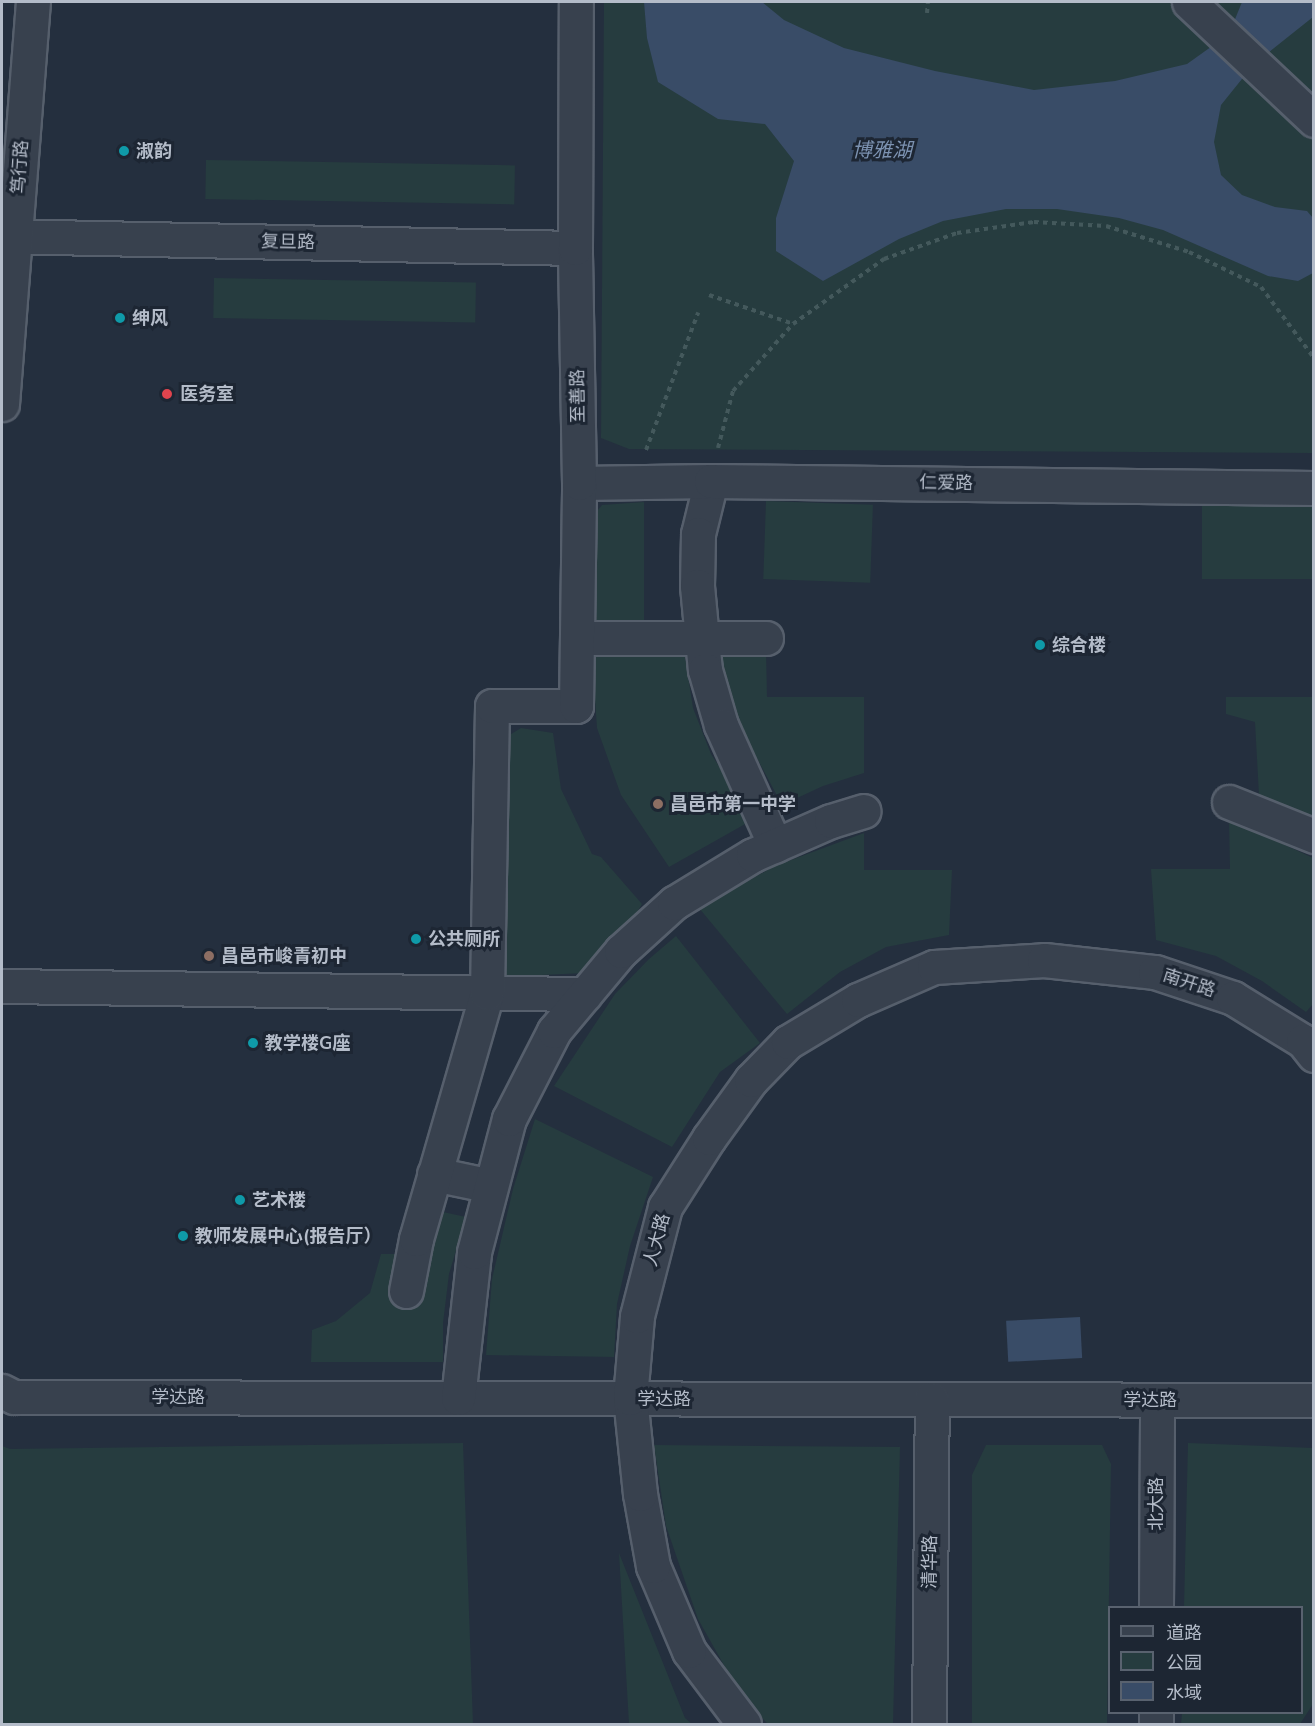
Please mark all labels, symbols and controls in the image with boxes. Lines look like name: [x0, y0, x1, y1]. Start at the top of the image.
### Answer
water label: 博雅湖: [852, 138, 912, 162]
street label: 笃行路: [7, 139, 33, 195]
place label: 淑韵: [136, 140, 172, 162]
marker: 淑韵: [117, 144, 131, 158]
street label: 复旦路: [261, 231, 315, 253]
place label: 绅风: [132, 307, 168, 329]
marker: 绅风: [113, 311, 127, 325]
street label: 至善路: [567, 369, 589, 423]
place label: 医务室: [180, 383, 234, 405]
marker: 医务室: [158, 385, 176, 403]
street label: 仁爱路: [919, 472, 973, 494]
place label: 综合楼: [1052, 634, 1106, 656]
marker: 综合楼: [1033, 638, 1047, 652]
place label: 昌邑市第一中学: [670, 793, 796, 815]
marker: 昌邑市第一中学: [651, 797, 665, 811]
place label: 公共厕所: [428, 928, 500, 950]
marker: 公共厕所: [409, 932, 423, 946]
place label: 昌邑市峻青初中: [221, 945, 347, 967]
marker: 昌邑市峻青初中: [202, 949, 216, 963]
street label: 南开路: [1160, 964, 1218, 1002]
place label: 教学楼G座: [265, 1032, 350, 1054]
marker: 教学楼G座: [246, 1036, 260, 1050]
place label: 艺术楼: [252, 1189, 306, 1211]
marker: 艺术楼: [233, 1193, 247, 1207]
street label: 人大路: [640, 1211, 674, 1269]
place label: 教师发展中心(报告厅）: [195, 1225, 381, 1247]
marker: 教师发展中心(报告厅）: [176, 1229, 190, 1243]
street label: 学达路: [151, 1386, 205, 1408]
street label: 学达路: [637, 1388, 691, 1410]
street label: 学达路: [1123, 1389, 1177, 1411]
street label: 北大路: [1145, 1477, 1167, 1531]
street label: 清华路: [919, 1535, 941, 1589]
legend: [1108, 1606, 1303, 1714]
text: 道路: [1166, 1621, 1202, 1645]
text: 公园: [1166, 1651, 1202, 1675]
text: 水域: [1166, 1681, 1202, 1705]

